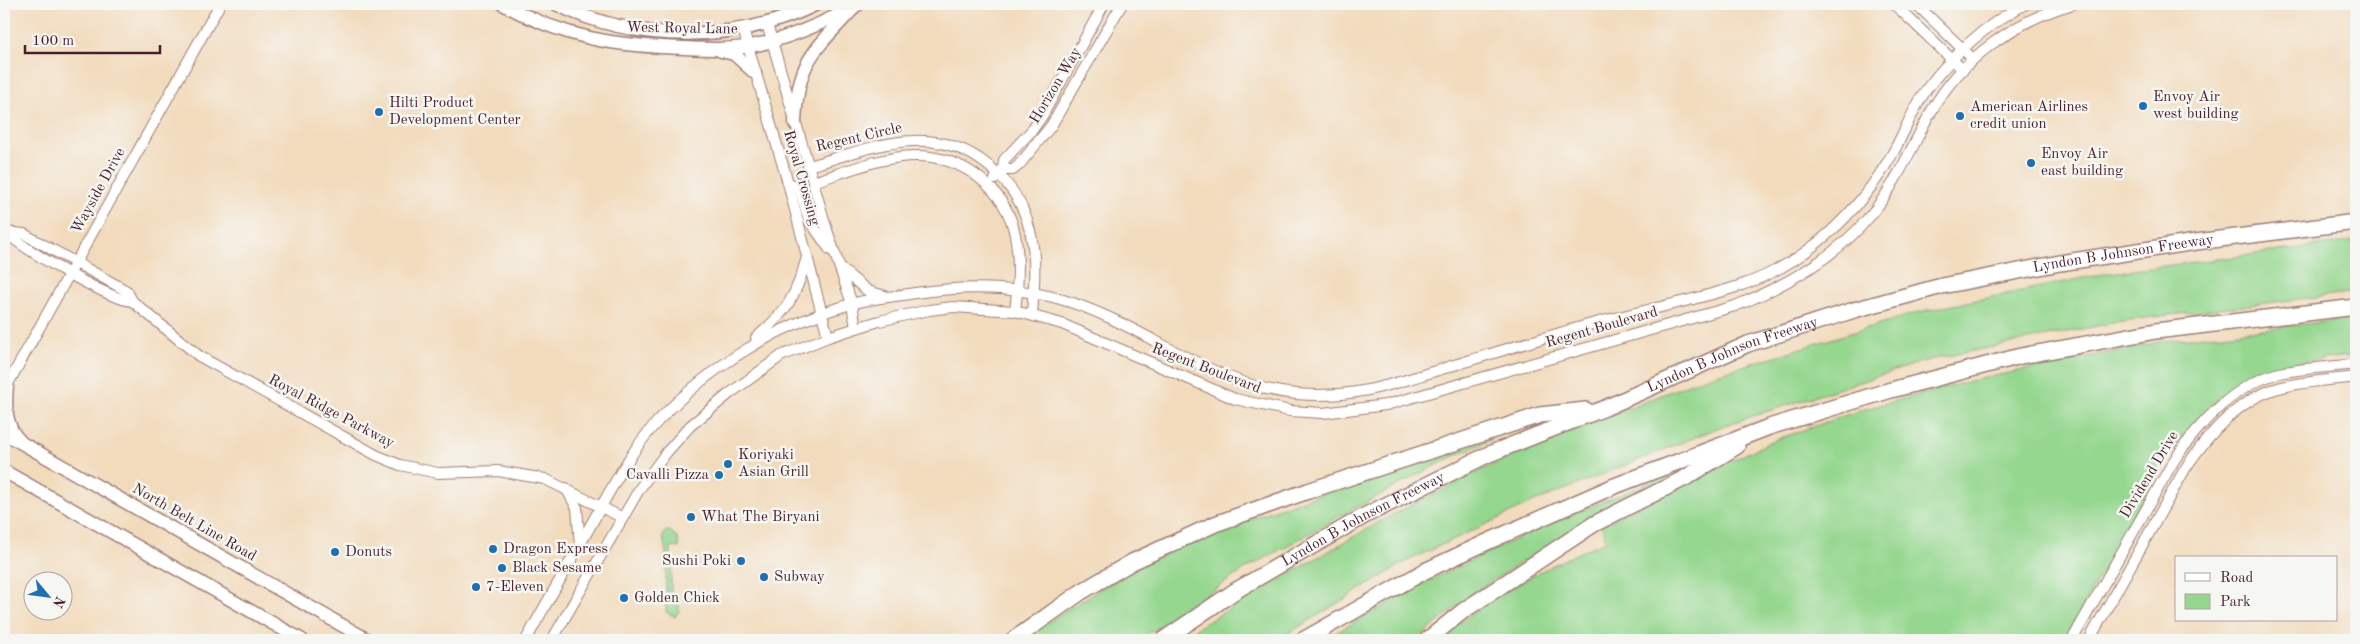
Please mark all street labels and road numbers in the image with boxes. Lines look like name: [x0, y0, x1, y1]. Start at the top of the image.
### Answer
street label: West Royal Lane: [626, 21, 738, 37]
street label: Horizon Way: [1027, 45, 1085, 127]
street label: Regent Circle: [814, 121, 904, 155]
street label: Royal Crossing: [780, 129, 822, 227]
street label: Wayside Drive: [69, 146, 129, 236]
street label: Lyndon B Johnson Freeway: [2032, 232, 2215, 276]
street label: Regent Boulevard: [1544, 305, 1660, 351]
street label: Lyndon B Johnson Freeway: [1645, 315, 1820, 396]
street label: Regent Boulevard: [1149, 341, 1263, 397]
street label: Royal Ridge Parkway: [266, 372, 397, 452]
street label: Dividend Drive: [2118, 429, 2182, 521]
street label: Lyndon B Johnson Freeway: [1279, 470, 1447, 570]
street label: North Belt Line Road: [130, 481, 259, 565]

